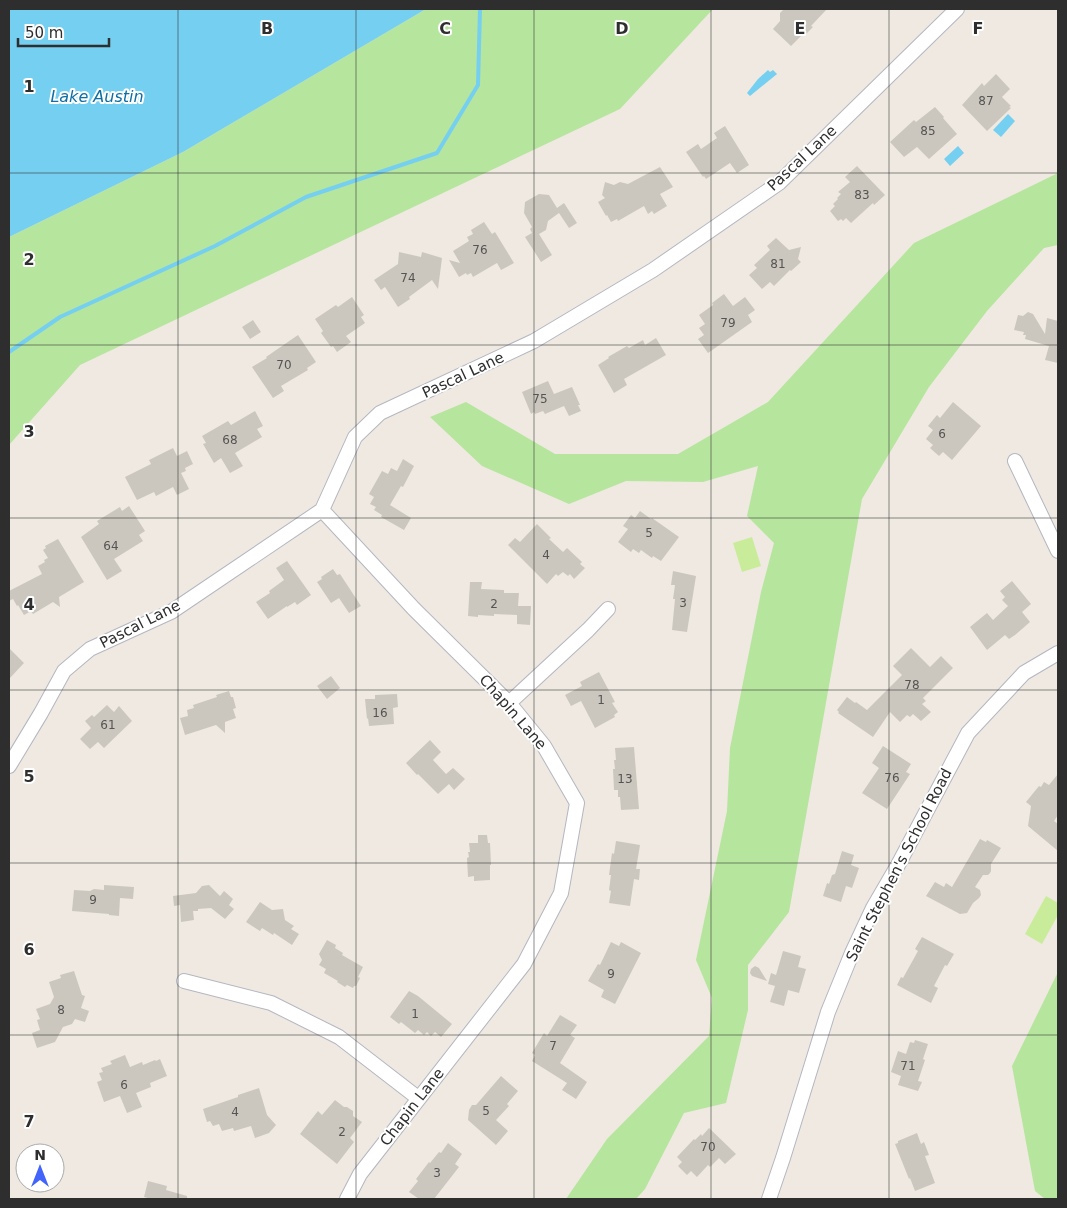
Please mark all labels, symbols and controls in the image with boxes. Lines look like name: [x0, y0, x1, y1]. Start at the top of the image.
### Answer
scale bar: [18, 15, 109, 47]
text: B: [261, 19, 273, 38]
text: C: [439, 19, 451, 38]
text: D: [615, 19, 629, 38]
text: E: [795, 19, 805, 38]
text: F: [973, 19, 983, 38]
text: 50 m: [25, 24, 63, 42]
text: 1: [23, 77, 35, 96]
water label: Lake Austin: [50, 87, 144, 106]
house number: 87: [978, 94, 994, 108]
street label: Pascal Lane: [764, 121, 840, 195]
house number: 85: [920, 124, 936, 138]
house number: 83: [854, 188, 870, 202]
house number: 76: [472, 243, 488, 257]
text: 2: [23, 250, 35, 269]
house number: 81: [770, 257, 786, 271]
house number: 74: [400, 271, 416, 285]
house number: 79: [720, 316, 736, 330]
street label: Pascal Lane: [419, 348, 507, 402]
house number: 70: [276, 358, 292, 372]
house number: 75: [532, 392, 548, 406]
text: 3: [23, 422, 35, 441]
house number: 6: [938, 427, 946, 441]
house number: 68: [222, 433, 238, 447]
house number: 5: [645, 526, 653, 540]
house number: 64: [103, 539, 119, 553]
house number: 4: [542, 548, 550, 562]
text: 4: [23, 595, 35, 614]
street label: Pascal Lane: [97, 596, 183, 652]
house number: 3: [679, 596, 687, 610]
house number: 2: [490, 597, 498, 611]
street label: Chapin Lane: [476, 671, 550, 753]
house number: 78: [904, 678, 920, 692]
house number: 1: [597, 693, 605, 707]
house number: 16: [372, 706, 388, 720]
house number: 61: [100, 718, 116, 732]
street label: Saint Stephen's School Road: [842, 765, 956, 965]
text: 5: [23, 767, 35, 786]
house number: 76: [884, 771, 900, 785]
house number: 13: [617, 772, 633, 786]
house number: 9: [89, 893, 97, 907]
text: 6: [23, 940, 35, 959]
house number: 9: [607, 967, 615, 981]
house number: 8: [57, 1003, 65, 1017]
house number: 1: [411, 1007, 419, 1021]
house number: 7: [549, 1039, 557, 1053]
house number: 71: [900, 1059, 916, 1073]
street label: Chapin Lane: [376, 1065, 448, 1149]
house number: 6: [120, 1078, 128, 1092]
house number: 5: [482, 1104, 490, 1118]
house number: 4: [231, 1105, 239, 1119]
text: 7: [23, 1112, 35, 1131]
house number: 2: [338, 1125, 346, 1139]
house number: 70: [700, 1140, 716, 1154]
north arrow: [15, 1143, 65, 1193]
text: N: [34, 1147, 46, 1163]
house number: 3: [433, 1166, 441, 1180]

